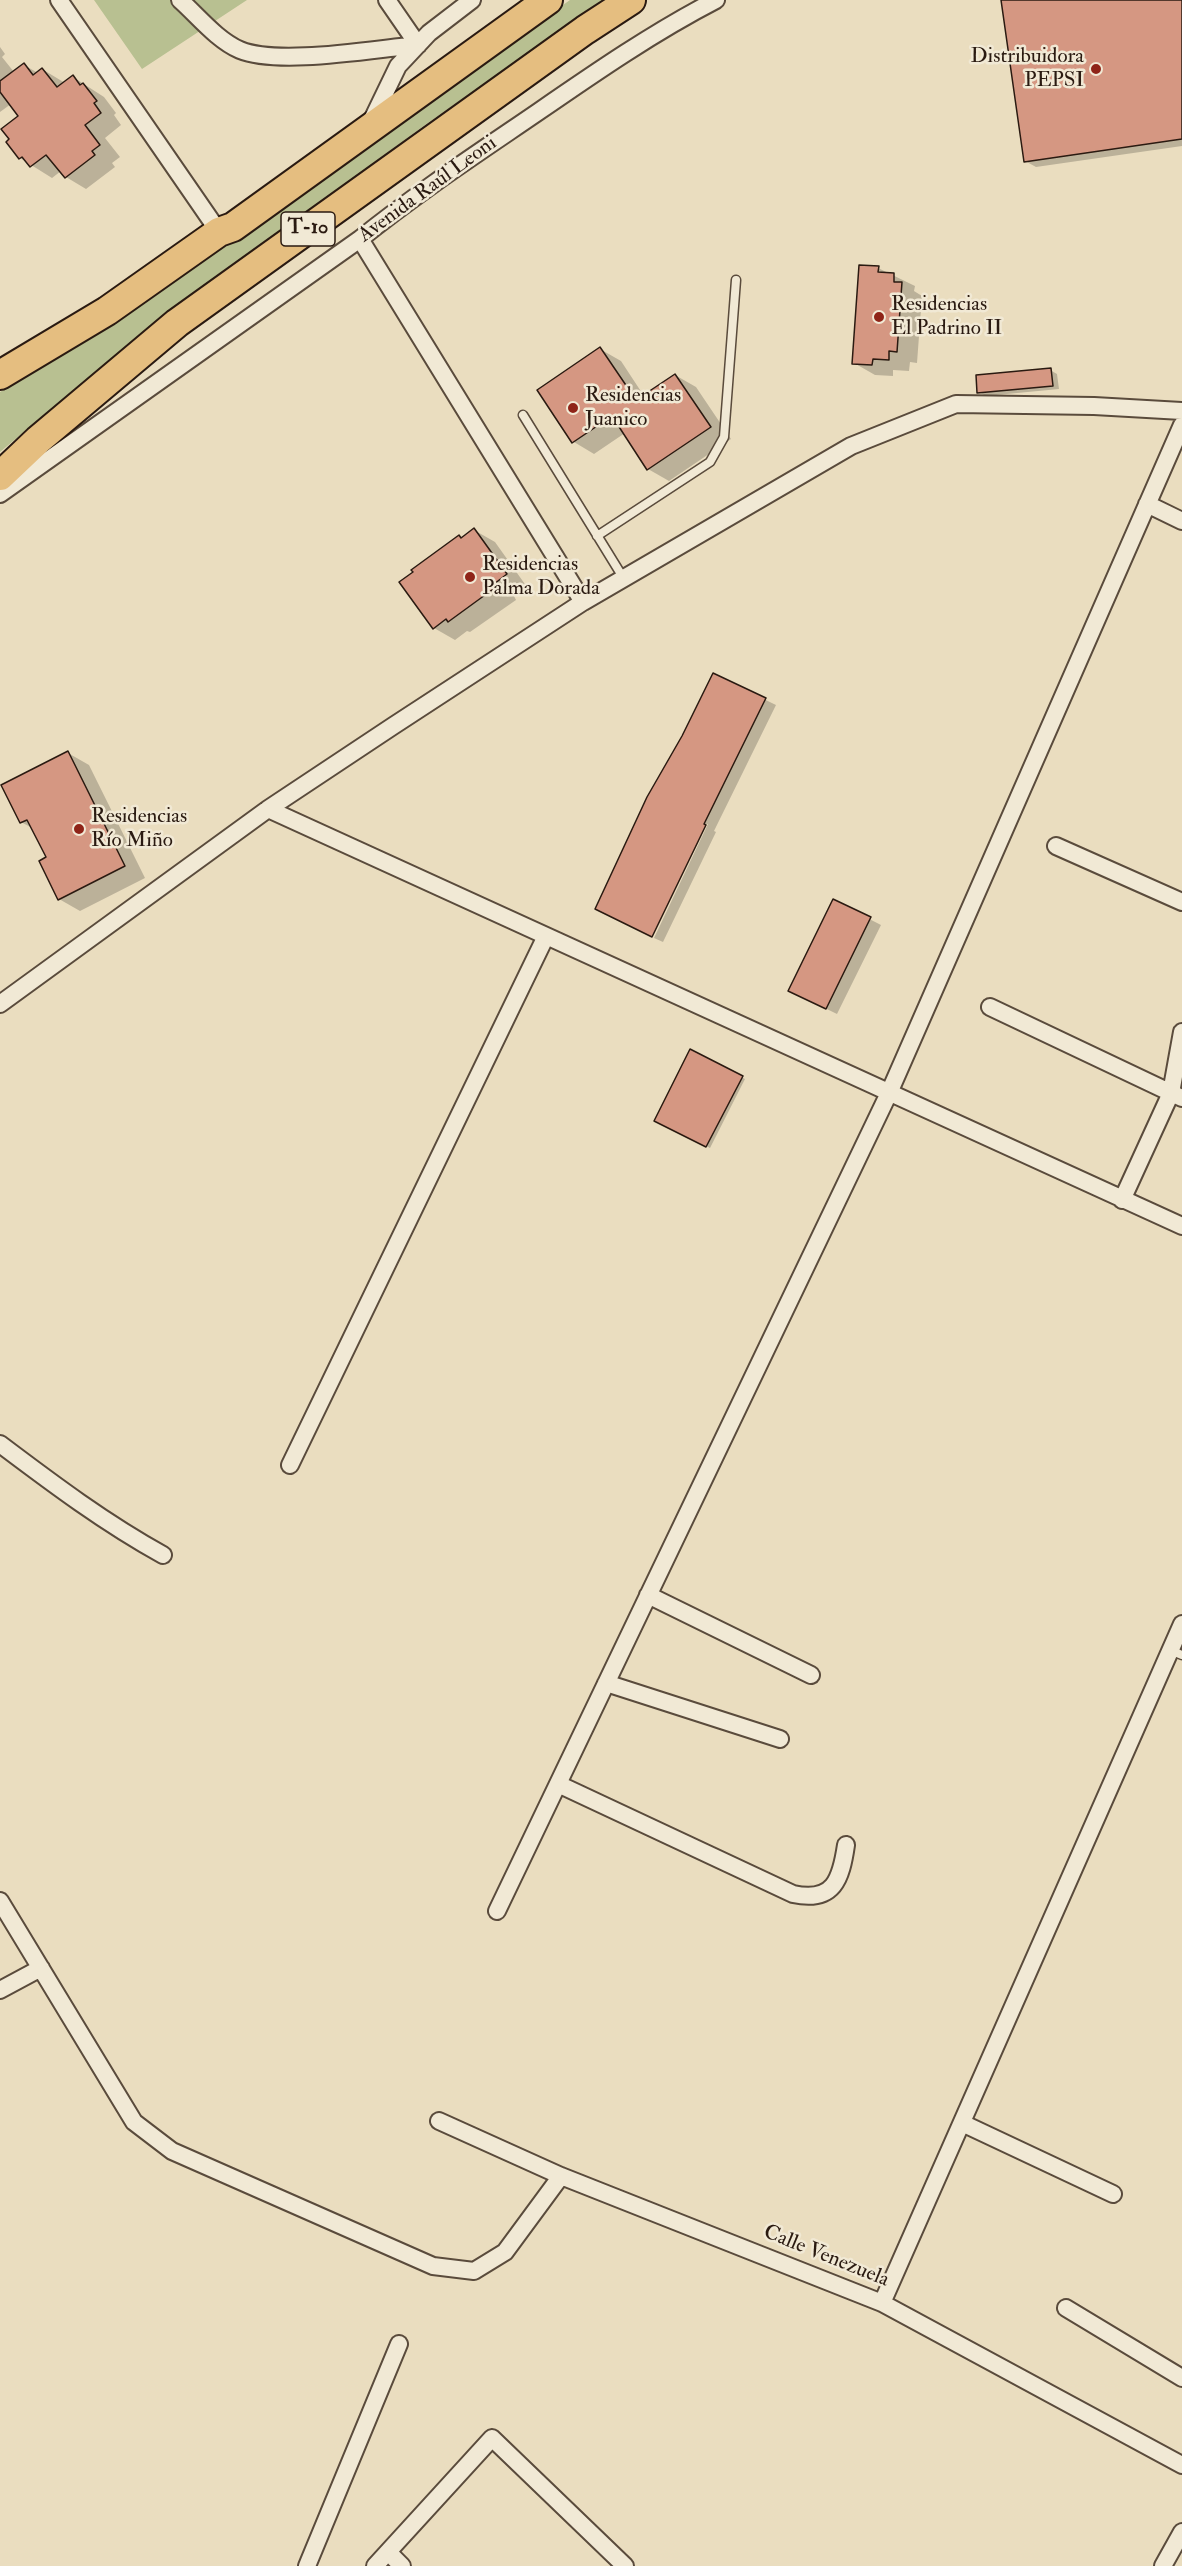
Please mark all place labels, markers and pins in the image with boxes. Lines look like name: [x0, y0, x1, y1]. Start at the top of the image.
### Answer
place label: Distribuidora PEPSI: [970, 44, 1084, 94]
marker: Distribuidora PEPSI: [1089, 62, 1103, 76]
place label: Residencias El Padrino II: [891, 292, 1002, 342]
marker: Residencias El Padrino II: [872, 310, 886, 324]
place label: Residencias Juanico: [585, 383, 681, 433]
marker: Residencias Juanico: [566, 401, 580, 415]
place label: Residencias Palma Dorada: [482, 552, 600, 602]
marker: Residencias Palma Dorada: [463, 570, 477, 584]
place label: Residencias Río Miño: [91, 804, 187, 854]
marker: Residencias Río Miño: [72, 822, 86, 836]

